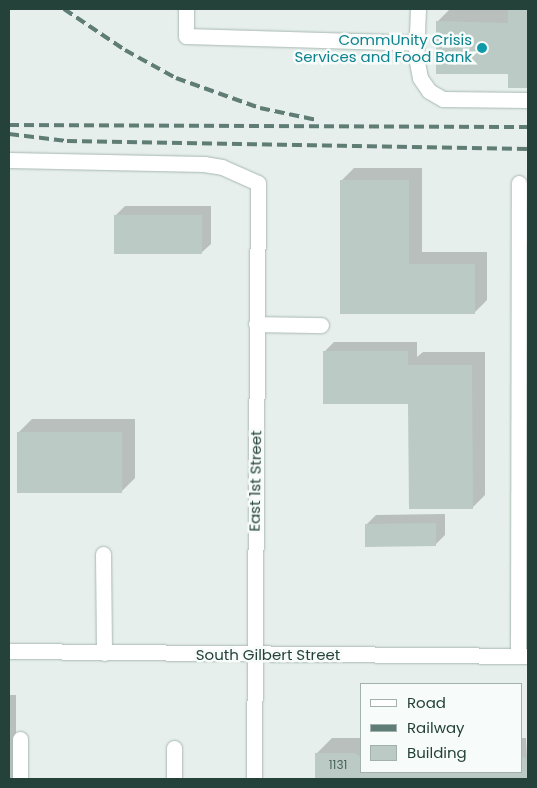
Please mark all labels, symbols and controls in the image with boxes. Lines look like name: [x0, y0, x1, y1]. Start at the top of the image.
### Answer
place label: CommUnity Crisis Services and Food Bank: [295, 30, 472, 65]
marker: CommUnity Crisis Services and Food Bank: [476, 42, 488, 54]
street label: East 1st Street: [245, 430, 265, 532]
street label: South Gilbert Street: [196, 646, 340, 664]
legend: [360, 683, 522, 773]
text: Road: [407, 692, 446, 713]
text: Railway: [407, 717, 465, 738]
text: Building: [407, 742, 467, 763]
house number: 1131: [329, 758, 347, 772]

